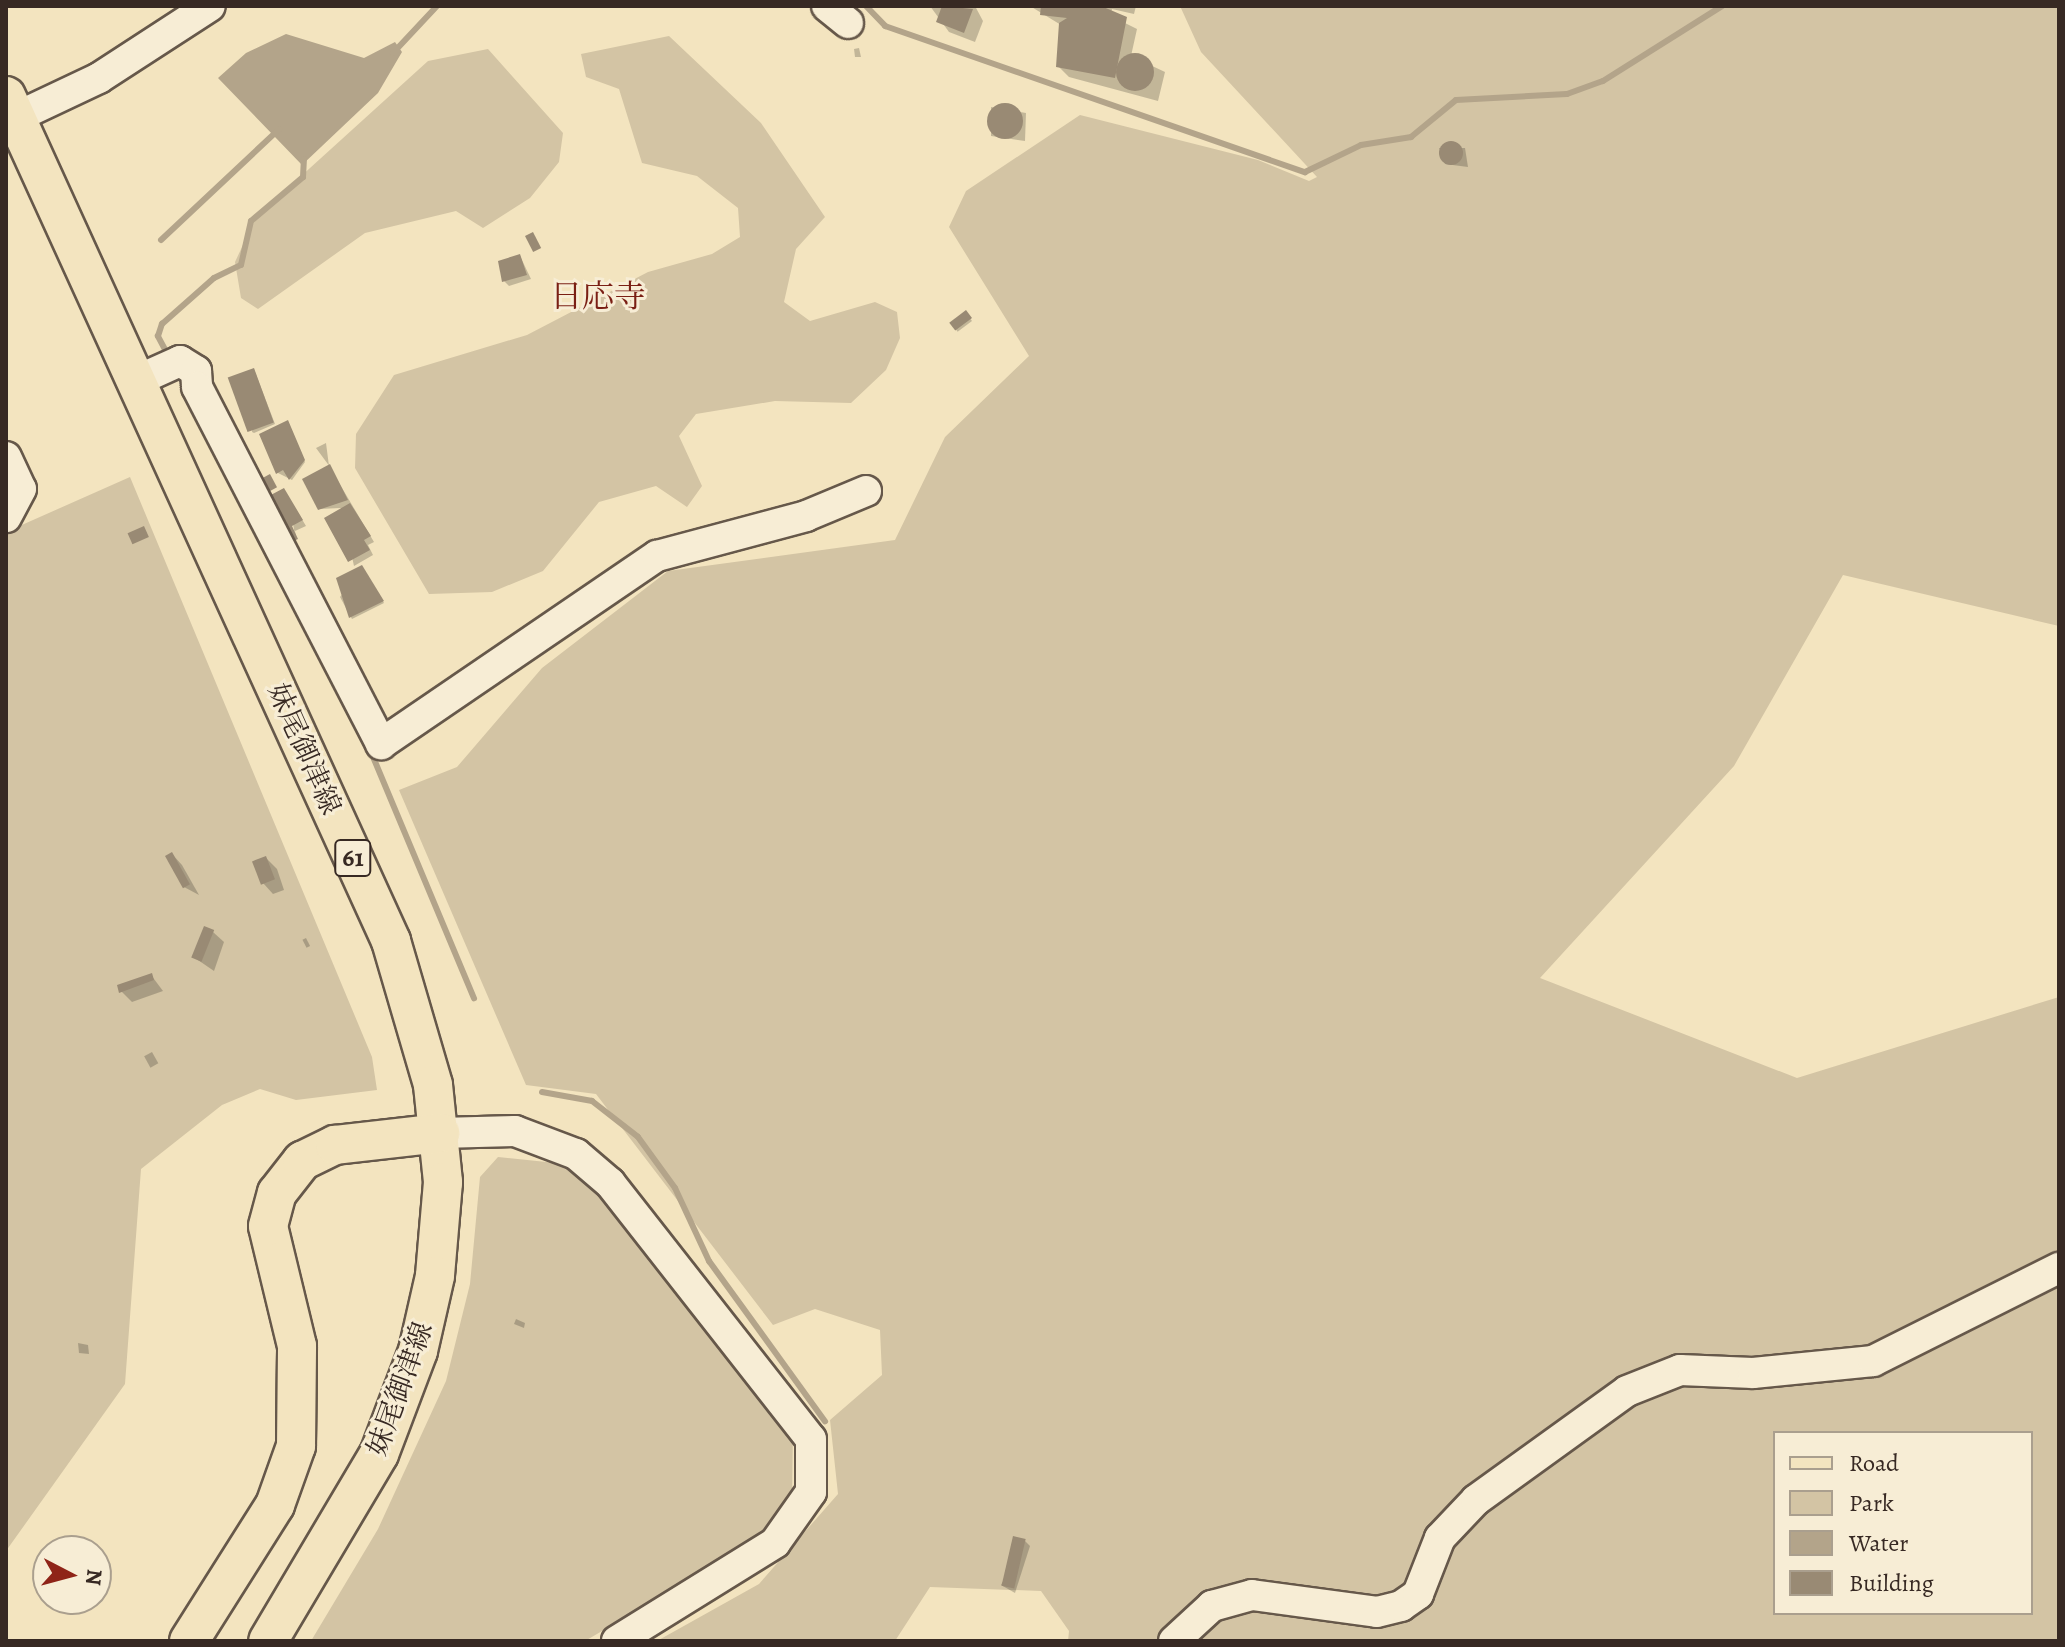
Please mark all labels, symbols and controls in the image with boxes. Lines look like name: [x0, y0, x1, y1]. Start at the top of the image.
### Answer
district label: 日応寺: [550, 277, 646, 315]
street label: 妹尾御津線: [260, 678, 348, 820]
road number: 61: [333, 836, 373, 880]
street label: 妹尾御津線: [360, 1317, 440, 1461]
legend: [1773, 1431, 2033, 1615]
text: Road: [1849, 1447, 1899, 1479]
text: Park: [1849, 1487, 1894, 1519]
text: Water: [1849, 1527, 1909, 1559]
north arrow: [32, 1535, 112, 1615]
text: Building: [1849, 1567, 1934, 1599]
text: N: [78, 1568, 110, 1587]

